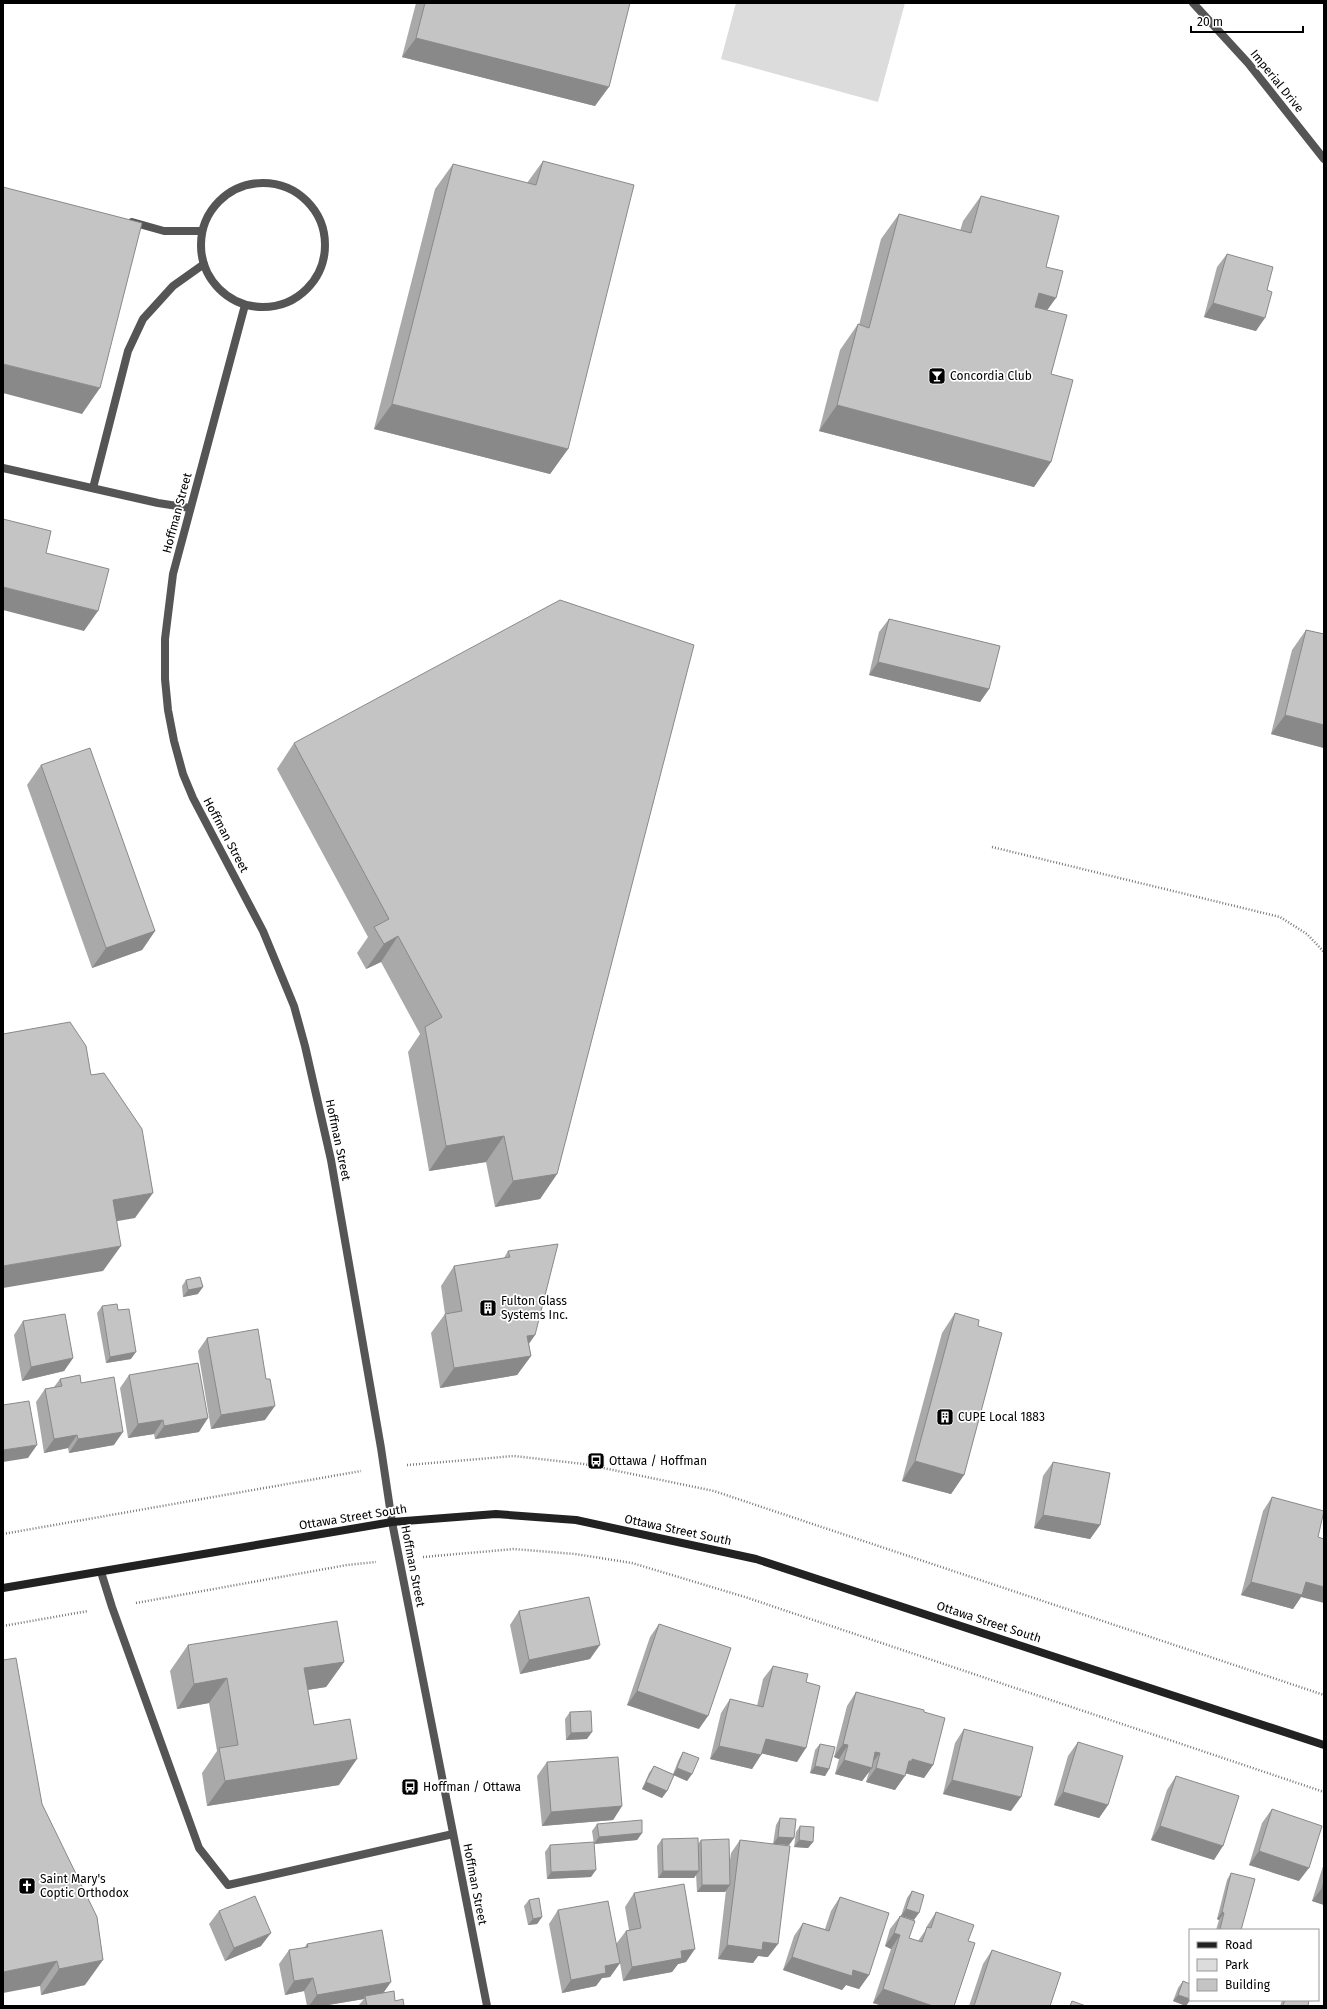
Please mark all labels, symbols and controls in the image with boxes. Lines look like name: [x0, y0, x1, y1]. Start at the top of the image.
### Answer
scale bar: [1191, 8, 1303, 34]
text: 20 m: [1197, 15, 1223, 29]
street label: Imperial Drive: [1247, 47, 1307, 115]
bar icon: Concordia Club: [927, 366, 947, 386]
place label: Concordia Club: [950, 369, 1032, 383]
street label: Hoffman Street: [160, 471, 195, 555]
street label: Hoffman Street: [200, 795, 252, 875]
street label: Hoffman Street: [323, 1098, 354, 1183]
place label: Fulton Glass Systems Inc.: [501, 1294, 568, 1322]
building icon: Fulton Glass Systems Inc.: [478, 1298, 498, 1318]
building icon: CUPE Local 1883: [935, 1407, 955, 1427]
place label: CUPE Local 1883: [958, 1410, 1045, 1424]
bus stop icon: Ottawa / Hoffman: [586, 1451, 606, 1471]
place label: Ottawa / Hoffman: [609, 1454, 707, 1468]
street label: Ottawa Street South: [298, 1502, 408, 1532]
street label: Ottawa Street South: [623, 1512, 733, 1548]
street label: Hoffman Street: [398, 1524, 428, 1609]
street label: Ottawa Street South: [935, 1598, 1043, 1646]
bus stop icon: Hoffman / Ottawa: [400, 1777, 420, 1797]
place label: Hoffman / Ottawa: [423, 1780, 521, 1794]
street label: Hoffman Street: [460, 1842, 490, 1927]
place label: Saint Mary's Coptic Orthodox: [40, 1872, 129, 1900]
church icon: Saint Mary's Coptic Orthodox: [17, 1876, 37, 1896]
legend: [1189, 1929, 1319, 2001]
text: Road: [1225, 1938, 1253, 1952]
text: Park: [1225, 1958, 1249, 1972]
text: Building: [1225, 1978, 1271, 1992]

